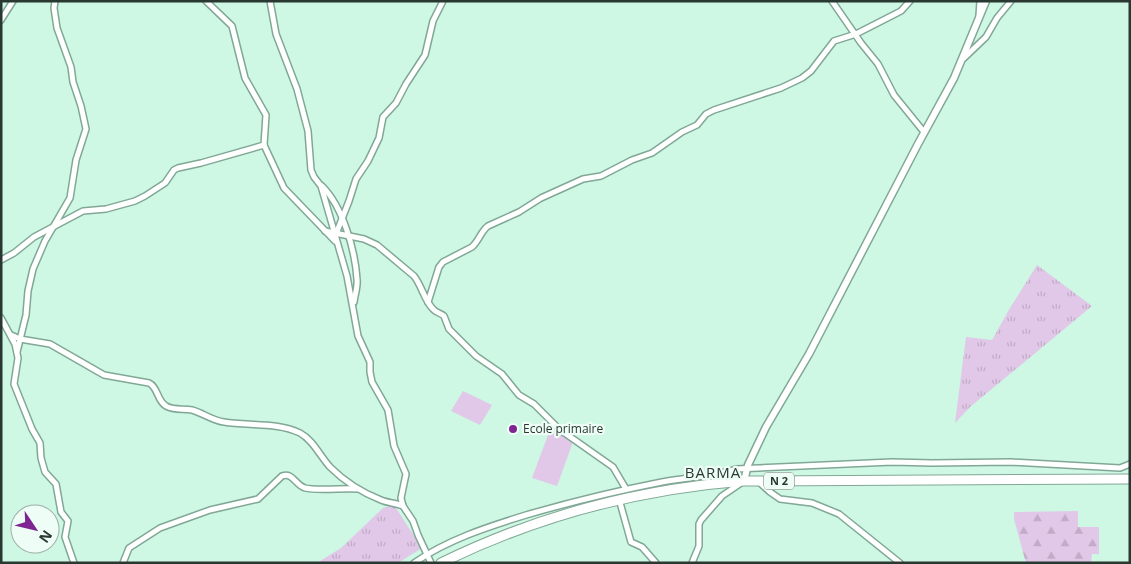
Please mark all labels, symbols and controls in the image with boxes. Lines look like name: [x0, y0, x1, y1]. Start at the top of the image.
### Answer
place label: Ecole primaire: [523, 420, 604, 437]
marker: Ecole primaire: [507, 423, 519, 435]
district label: BARMA: [685, 462, 741, 482]
road number: N 2: [764, 472, 794, 490]
north arrow: [10, 504, 60, 554]
text: N: [35, 527, 57, 547]

